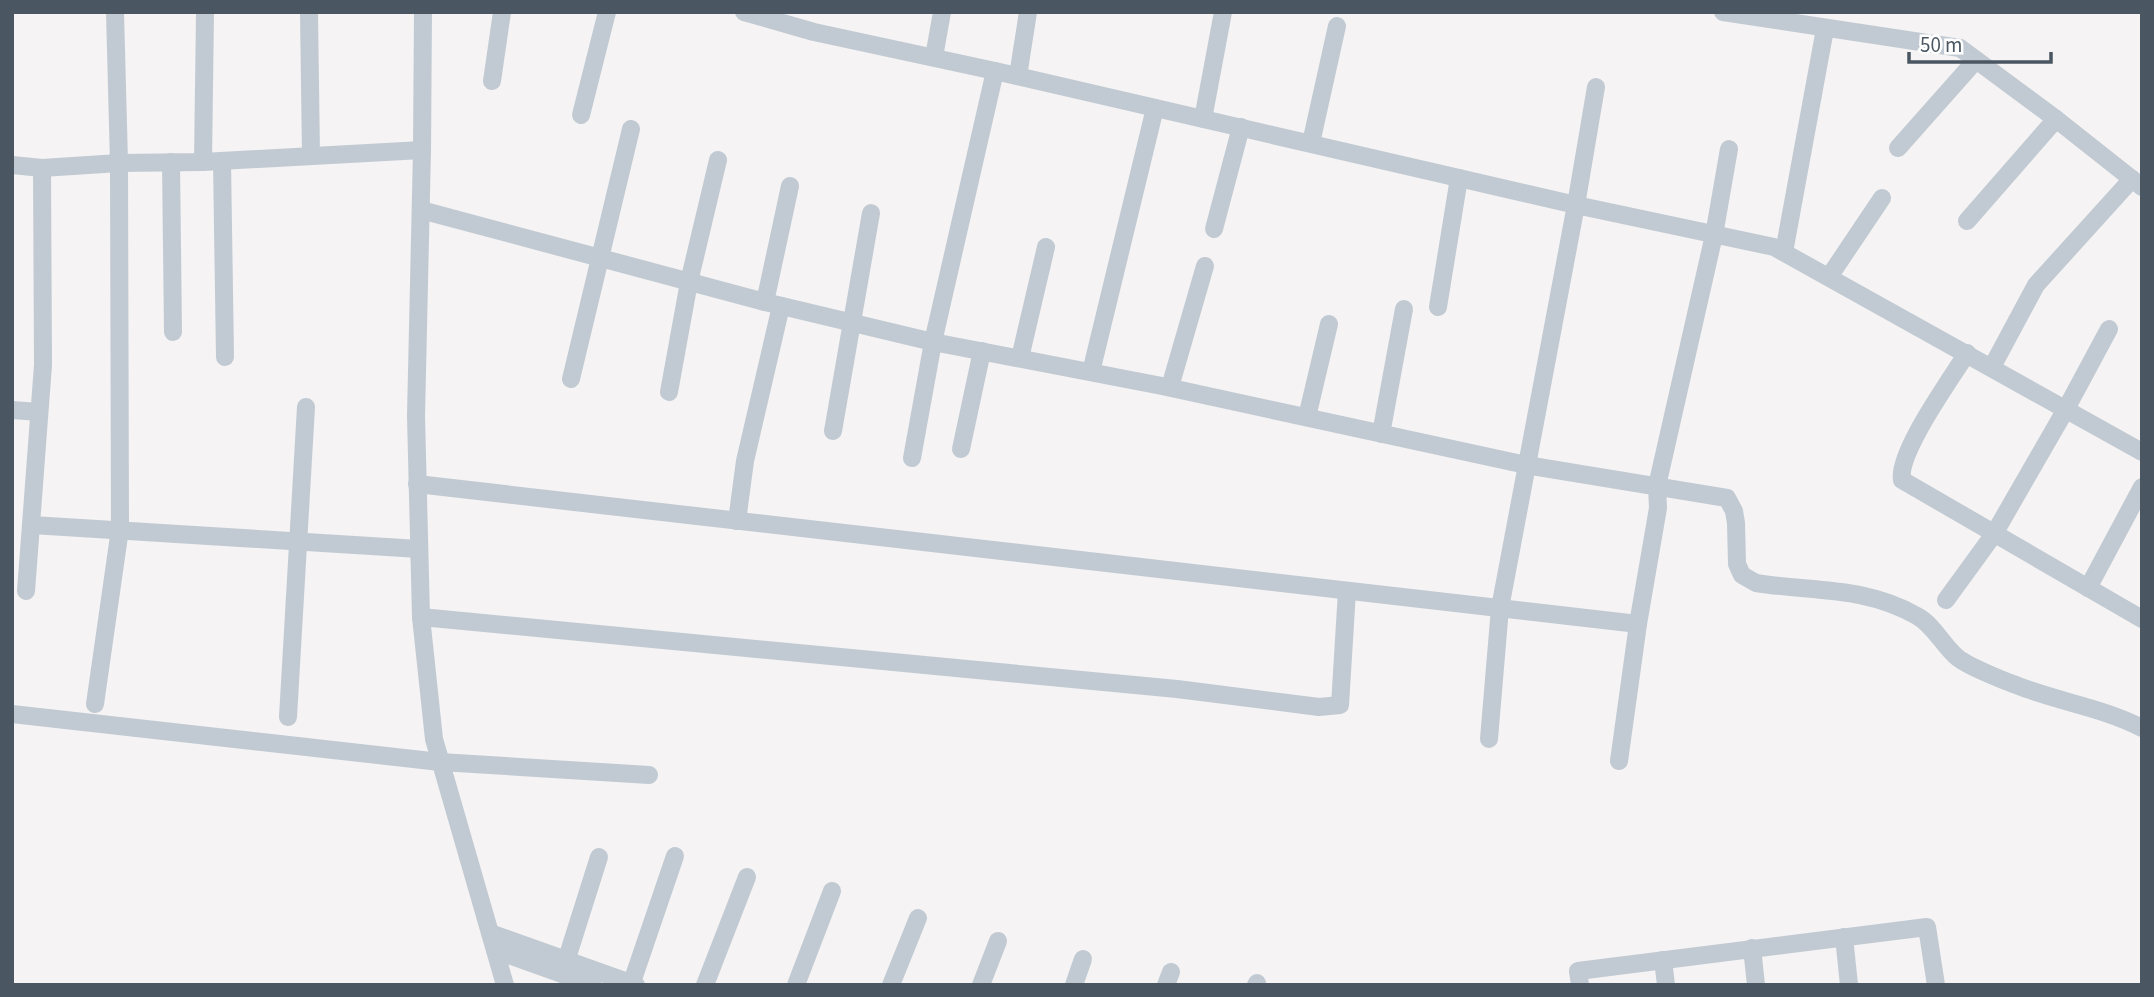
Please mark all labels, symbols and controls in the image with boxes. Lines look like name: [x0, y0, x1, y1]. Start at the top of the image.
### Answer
scale bar: [1909, 21, 2051, 65]
text: 50 m: [1920, 30, 1962, 60]

